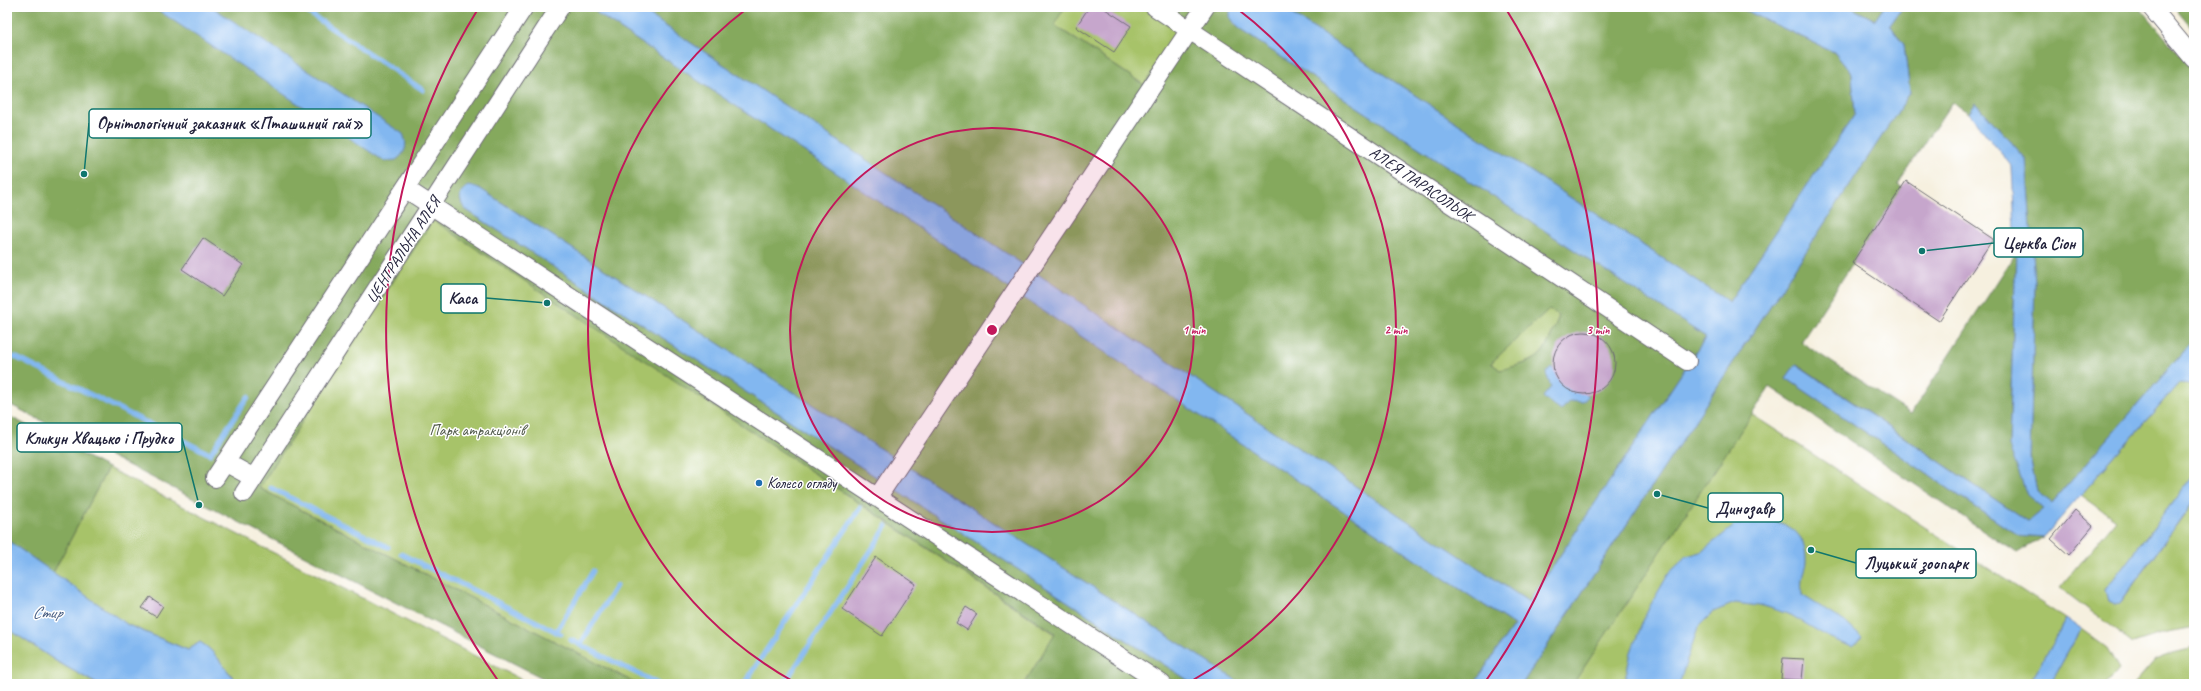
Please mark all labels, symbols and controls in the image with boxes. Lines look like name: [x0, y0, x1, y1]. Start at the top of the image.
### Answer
callout: Орнітологічний заказник «Пташиний гай»: [89, 109, 371, 138]
text: Орнітологічний заказник «Пташиний гай»: [97, 113, 363, 135]
street label: АЛЕЯ ПАРАСОЛЬОК: [1366, 142, 1479, 228]
street label: ЦЕНТРАЛЬНА АЛЕЯ: [361, 191, 446, 307]
callout: Церква Сіон: [1994, 228, 2083, 257]
text: Церква Сіон: [2002, 233, 2077, 254]
callout: Каса: [441, 284, 486, 313]
text: Каса: [448, 288, 479, 309]
text: 1 min: [1183, 322, 1206, 338]
text: 2 min: [1385, 322, 1408, 338]
text: 3 min: [1587, 322, 1610, 338]
centre of rings: [985, 323, 999, 337]
park label: Парк атракціонів: [429, 420, 529, 440]
callout: Кликун Хвацько і Прудко: [17, 423, 182, 452]
text: Кликун Хвацько і Прудко: [25, 428, 176, 449]
place label: Колесо огляду: [767, 473, 838, 493]
marker: Колесо огляду: [754, 478, 764, 488]
callout: Динозавр: [1708, 493, 1783, 522]
text: Динозавр: [1716, 498, 1776, 520]
callout: Луцький зоопарк: [1856, 549, 1976, 578]
text: Луцький зоопарк: [1864, 553, 1970, 575]
water label: Стир: [32, 602, 64, 623]

